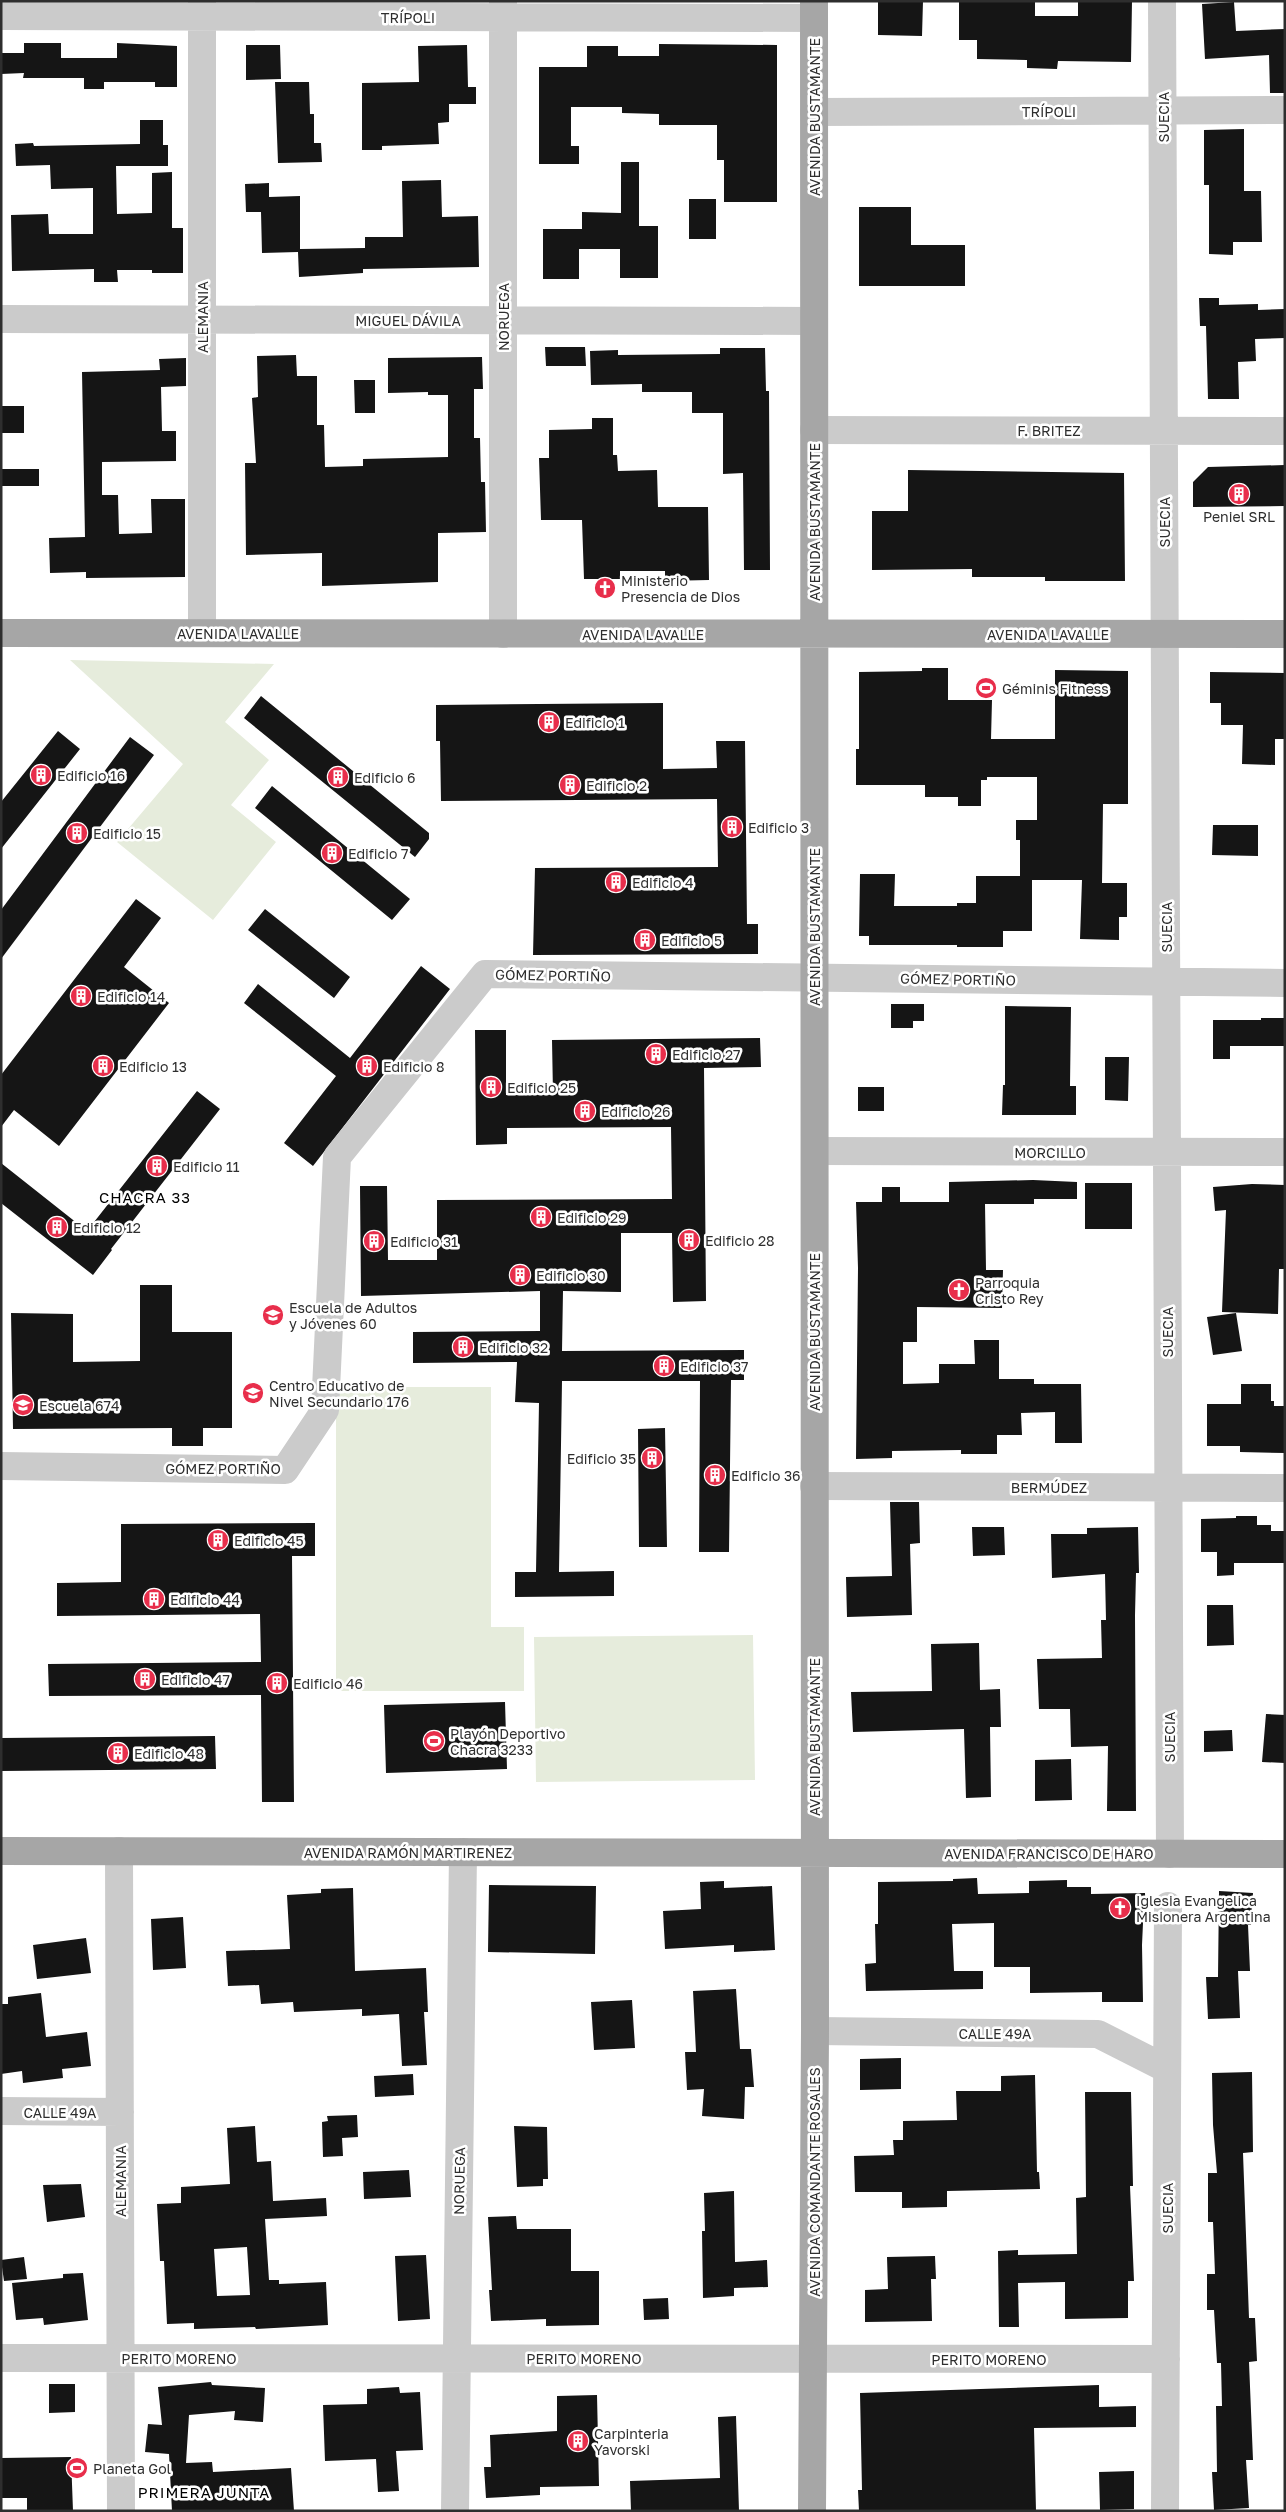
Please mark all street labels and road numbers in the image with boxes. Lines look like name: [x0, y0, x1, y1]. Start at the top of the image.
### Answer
street label: TRÍPOLI: [381, 9, 435, 26]
street label: AVENIDA BUSTAMANTE: [806, 38, 823, 196]
street label: SUECIA: [1155, 91, 1172, 142]
street label: TRÍPOLI: [1022, 103, 1076, 120]
street label: ALEMANIA: [194, 281, 211, 353]
street label: NORUEGA: [495, 282, 512, 351]
street label: MIGUEL DÁVILA: [355, 312, 461, 329]
street label: F. BRITEZ: [1017, 422, 1081, 439]
street label: AVENIDA BUSTAMANTE: [806, 443, 823, 601]
street label: SUECIA: [1156, 496, 1173, 547]
street label: AVENIDA LAVALLE: [177, 625, 299, 642]
street label: AVENIDA LAVALLE: [582, 626, 704, 643]
street label: AVENIDA LAVALLE: [987, 626, 1109, 643]
street label: AVENIDA BUSTAMANTE: [806, 848, 823, 1006]
street label: SUECIA: [1158, 901, 1175, 952]
street label: GÓMEZ PORTIÑO: [495, 965, 611, 985]
street label: GÓMEZ PORTIÑO: [900, 969, 1016, 989]
street label: MORCILLO: [1014, 1144, 1086, 1161]
street label: AVENIDA BUSTAMANTE: [806, 1253, 823, 1411]
street label: SUECIA: [1159, 1306, 1176, 1357]
street label: GÓMEZ PORTIÑO: [165, 1460, 281, 1477]
street label: BERMÚDEZ: [1011, 1479, 1087, 1496]
street label: AVENIDA BUSTAMANTE: [806, 1658, 823, 1816]
street label: SUECIA: [1161, 1711, 1178, 1762]
street label: AVENIDA RAMÓN MARTIRENEZ: [304, 1844, 512, 1861]
street label: AVENIDA FRANCISCO DE HARO: [944, 1845, 1154, 1862]
street label: CALLE 49A: [958, 2025, 1032, 2042]
street label: AVENIDA COMANDANTE ROSALES: [806, 2067, 823, 2297]
street label: CALLE 49A: [23, 2104, 97, 2121]
street label: ALEMANIA: [112, 2145, 129, 2217]
street label: NORUEGA: [450, 2146, 468, 2215]
street label: SUECIA: [1159, 2182, 1176, 2233]
street label: PERITO MORENO: [121, 2350, 237, 2367]
street label: PERITO MORENO: [526, 2350, 642, 2367]
street label: PERITO MORENO: [931, 2351, 1047, 2368]

